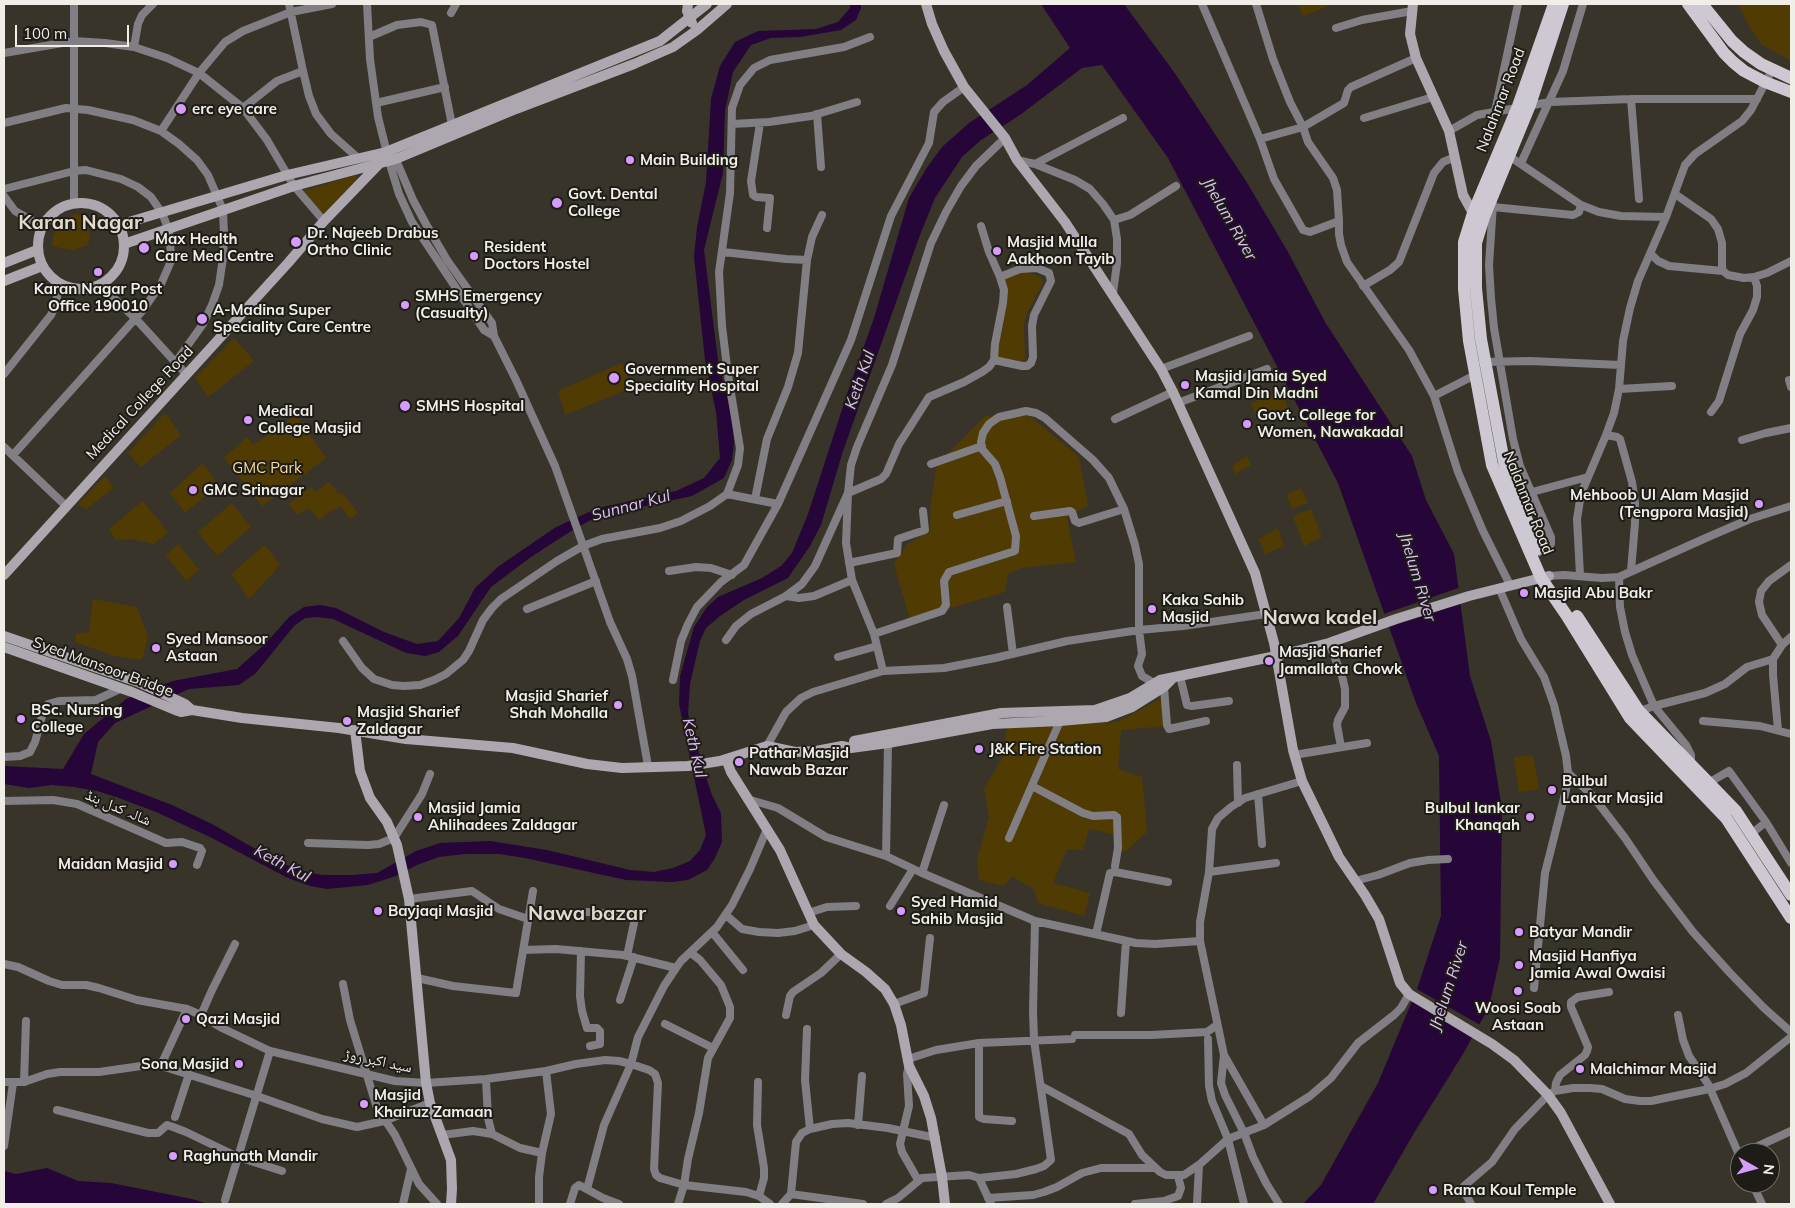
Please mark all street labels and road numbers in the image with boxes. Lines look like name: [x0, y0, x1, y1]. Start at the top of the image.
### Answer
street label: Nalahmar Road: [1473, 45, 1529, 155]
street label: Medical College Road: [83, 342, 197, 464]
street label: Nalahmar Road: [1499, 449, 1557, 557]
street label: Syed Mansoor Bridge: [30, 633, 176, 701]
street label: شالہ کدل بنڈ: [82, 786, 154, 830]
street label: سید اکبر روڑ: [342, 1045, 414, 1077]

